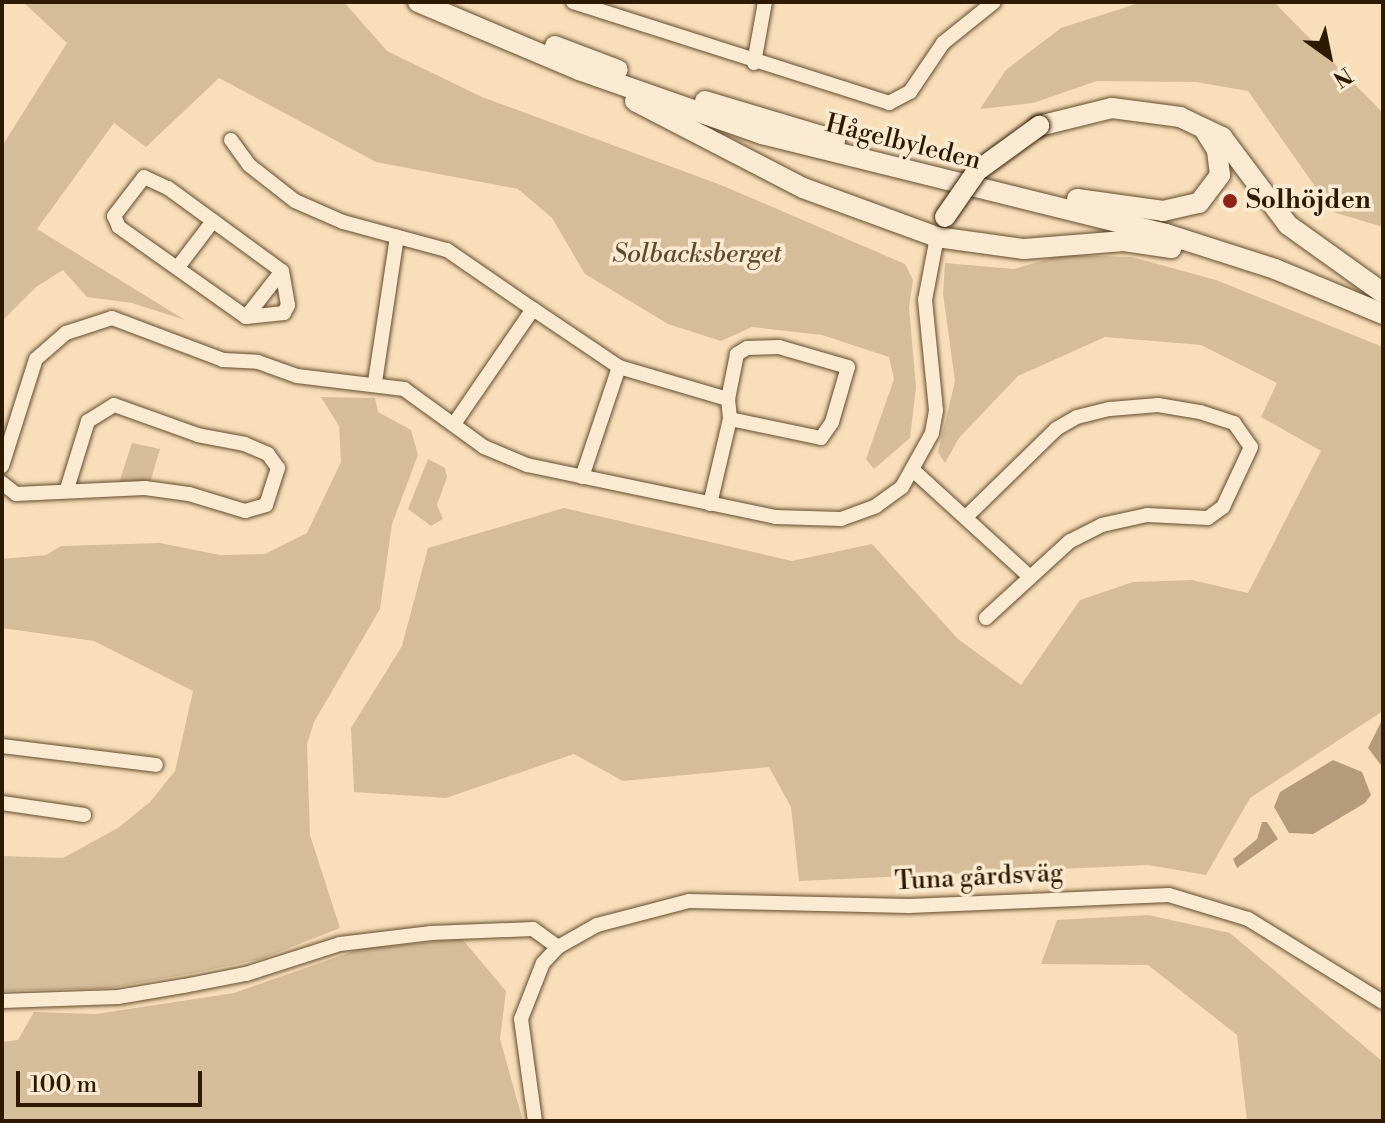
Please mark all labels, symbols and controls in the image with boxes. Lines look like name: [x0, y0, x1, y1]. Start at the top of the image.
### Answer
north arrow: [1289, 16, 1369, 96]
text: N: [1328, 60, 1357, 93]
street label: Hågelbyleden: [822, 109, 984, 177]
place label: Solhöjden: [1246, 185, 1371, 217]
marker: Solhöjden: [1221, 192, 1239, 210]
park label: Solbacksberget: [612, 239, 782, 271]
street label: Tuna gårdsväg: [894, 858, 1064, 898]
scale bar: [20, 1055, 206, 1105]
text: 100 m: [30, 1070, 97, 1100]

